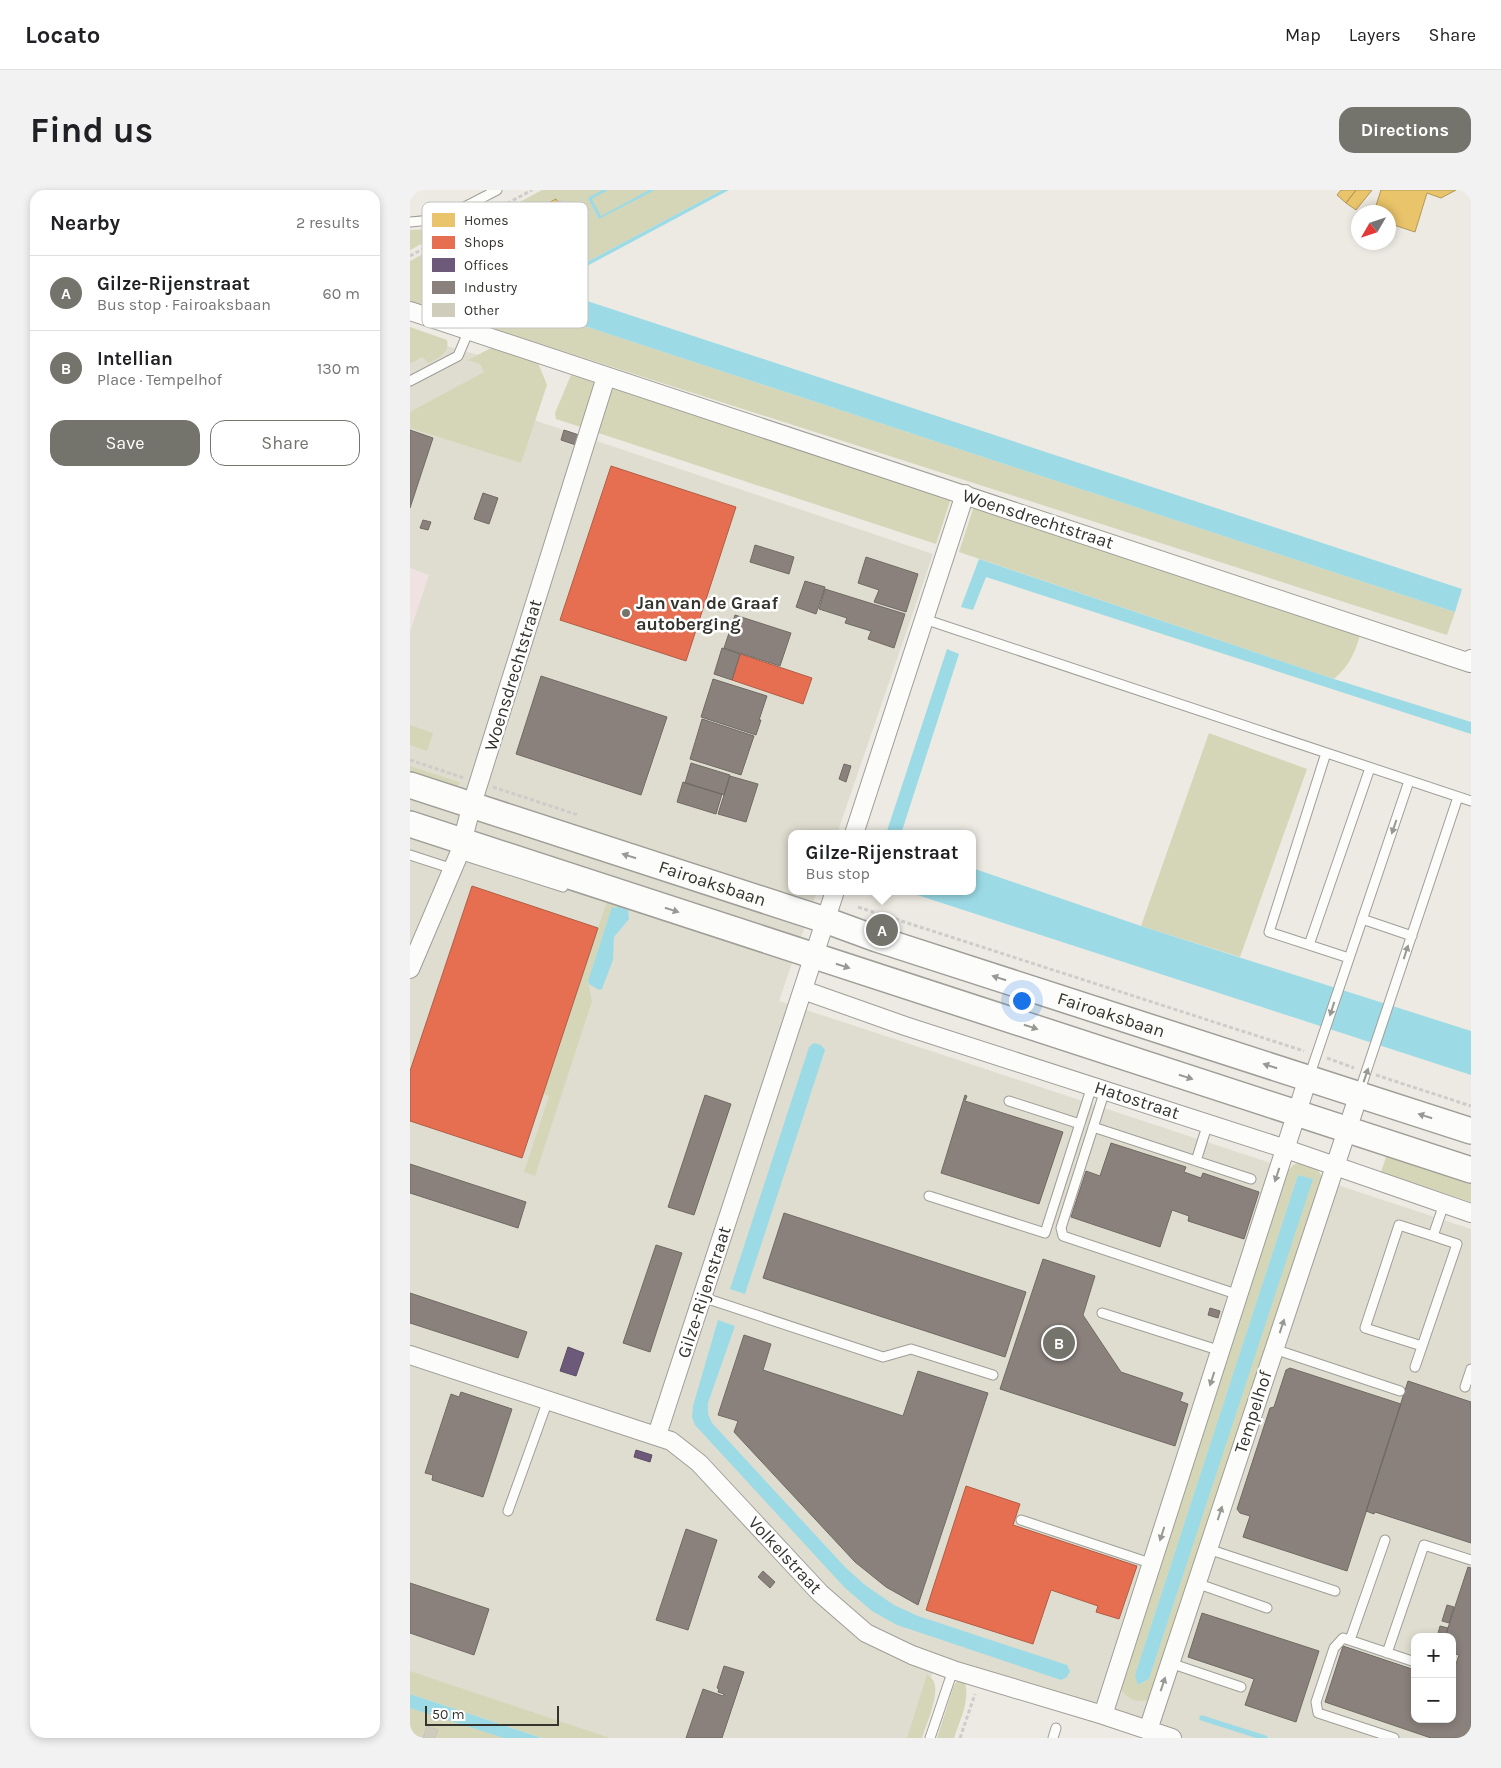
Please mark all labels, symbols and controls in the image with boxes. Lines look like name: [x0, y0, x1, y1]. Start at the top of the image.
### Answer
text: Locato: [25, 21, 100, 49]
text: Map: [1285, 24, 1321, 46]
text: Layers: [1349, 24, 1401, 46]
text: Share: [1429, 24, 1476, 46]
button: Directions: [1339, 107, 1471, 153]
text: Find us: [30, 110, 153, 151]
legend: [422, 202, 588, 328]
north arrow: [1351, 205, 1396, 250]
text: Nearby: [50, 211, 120, 235]
text: Homes: [464, 212, 509, 229]
text: 2 results: [296, 213, 360, 232]
text: Shops: [464, 234, 504, 251]
text: Offices: [464, 257, 509, 274]
text: Gilze-Rijenstraat: [97, 273, 250, 295]
text: Industry: [464, 279, 518, 296]
text: A: [61, 284, 71, 303]
text: 60 m: [323, 284, 360, 303]
text: Bus stop · Fairoaksbaan: [97, 295, 271, 314]
text: Other: [464, 302, 500, 319]
text: Intellian: [97, 348, 173, 370]
text: B: [61, 359, 71, 378]
text: 130 m: [317, 359, 360, 378]
text: Place · Tempelhof: [97, 370, 222, 389]
button: Save: [50, 420, 200, 466]
button: Share: [210, 420, 360, 466]
street label: Woensdrechtstraat: [960, 484, 1117, 554]
place label: Jan van de Graaf autoberging: [636, 592, 778, 635]
street label: Woensdrechtstraat: [479, 596, 547, 754]
marker: Jan van de Graaf autoberging: [620, 607, 632, 619]
one-way arrow: [1389, 820, 1397, 835]
popup: [788, 830, 976, 895]
text: Gilze-Rijenstraat: [806, 842, 958, 864]
one-way arrow: [621, 852, 636, 859]
street label: Fairoaksbaan: [656, 856, 769, 911]
text: Bus stop: [806, 864, 870, 883]
one-way arrow: [665, 907, 680, 915]
pin: A: [866, 911, 898, 949]
one-way arrow: [1403, 944, 1411, 959]
one-way arrow: [836, 963, 851, 971]
one-way arrow: [991, 974, 1006, 982]
street label: Fairoaksbaan: [1055, 987, 1168, 1042]
your location: [1009, 988, 1035, 1014]
one-way arrow: [1328, 1002, 1335, 1017]
one-way arrow: [1024, 1023, 1039, 1031]
one-way arrow: [1262, 1062, 1277, 1070]
one-way arrow: [1362, 1067, 1370, 1082]
one-way arrow: [1179, 1073, 1194, 1081]
street label: Hatostraat: [1092, 1076, 1182, 1124]
one-way arrow: [1417, 1112, 1432, 1119]
one-way arrow: [1273, 1167, 1281, 1182]
street label: Gilze-Rijenstraat: [672, 1223, 736, 1361]
one-way arrow: [1279, 1318, 1286, 1333]
pin: B: [1043, 1324, 1075, 1362]
street label: Tempelhof: [1229, 1367, 1277, 1456]
one-way arrow: [1208, 1372, 1215, 1387]
one-way arrow: [1216, 1505, 1224, 1520]
street label: Volkelstraat: [743, 1512, 827, 1599]
one-way arrow: [1158, 1527, 1166, 1542]
map controls: [1411, 1633, 1456, 1723]
button: +: [1411, 1633, 1456, 1678]
one-way arrow: [1159, 1676, 1167, 1691]
button: −: [1411, 1678, 1456, 1723]
scale bar: [425, 1703, 559, 1726]
text: 50 m: [432, 1706, 465, 1723]

